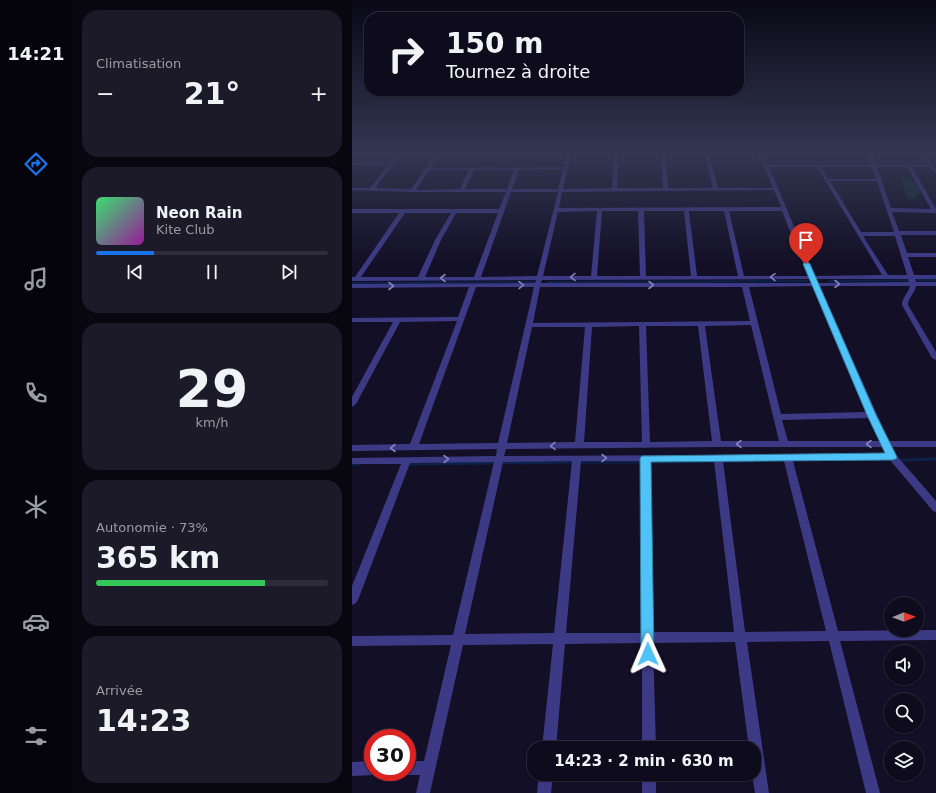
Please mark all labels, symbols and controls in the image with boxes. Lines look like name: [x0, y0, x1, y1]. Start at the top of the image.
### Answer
text: 150 m: [446, 27, 543, 60]
icon: right: [380, 28, 432, 80]
text: 14:21: [7, 43, 65, 64]
text: Climatisation: [96, 56, 181, 71]
text: Tournez à droite: [446, 61, 590, 82]
text: 21°: [184, 76, 240, 111]
text: −: [96, 81, 114, 106]
text: +: [310, 81, 328, 106]
icon: directions: [22, 150, 50, 178]
text: Neon Rain: [156, 204, 242, 222]
text: Kite Club: [156, 222, 215, 237]
pin: [789, 223, 823, 264]
icon: arrive: [795, 229, 817, 251]
icon: previous: [124, 261, 146, 283]
icon: pause: [201, 261, 223, 283]
icon: next: [278, 261, 300, 283]
icon: music: [22, 265, 50, 293]
one-way arrow: [570, 273, 576, 282]
one-way arrow: [770, 273, 776, 281]
one-way arrow: [440, 274, 446, 282]
one-way arrow: [518, 280, 524, 289]
one-way arrow: [834, 280, 840, 288]
one-way arrow: [648, 281, 654, 289]
one-way arrow: [388, 282, 394, 290]
text: 29: [176, 359, 248, 419]
icon: phone: [22, 379, 50, 407]
text: km/h: [196, 415, 228, 430]
one-way arrow: [736, 440, 742, 448]
one-way arrow: [866, 440, 872, 448]
one-way arrow: [550, 442, 556, 450]
one-way arrow: [390, 444, 396, 452]
one-way arrow: [601, 454, 607, 462]
one-way arrow: [443, 455, 449, 463]
icon: climate: [22, 493, 50, 521]
text: Autonomie · 73%: [96, 520, 208, 535]
text: 365 km: [96, 540, 220, 575]
north arrow: [884, 597, 924, 637]
map controls: [884, 597, 924, 781]
icon: car: [22, 608, 50, 636]
position arrow: [627, 633, 669, 675]
button: sound: [884, 645, 924, 685]
text: Arrivée: [96, 683, 143, 698]
button: search: [884, 693, 924, 733]
text: 14:23: [96, 703, 192, 738]
icon: filters: [22, 722, 50, 750]
speed limit sign: 30: [364, 729, 416, 781]
button: layers: [884, 741, 924, 781]
text: 14:23 · 2 min · 630 m: [554, 752, 734, 770]

